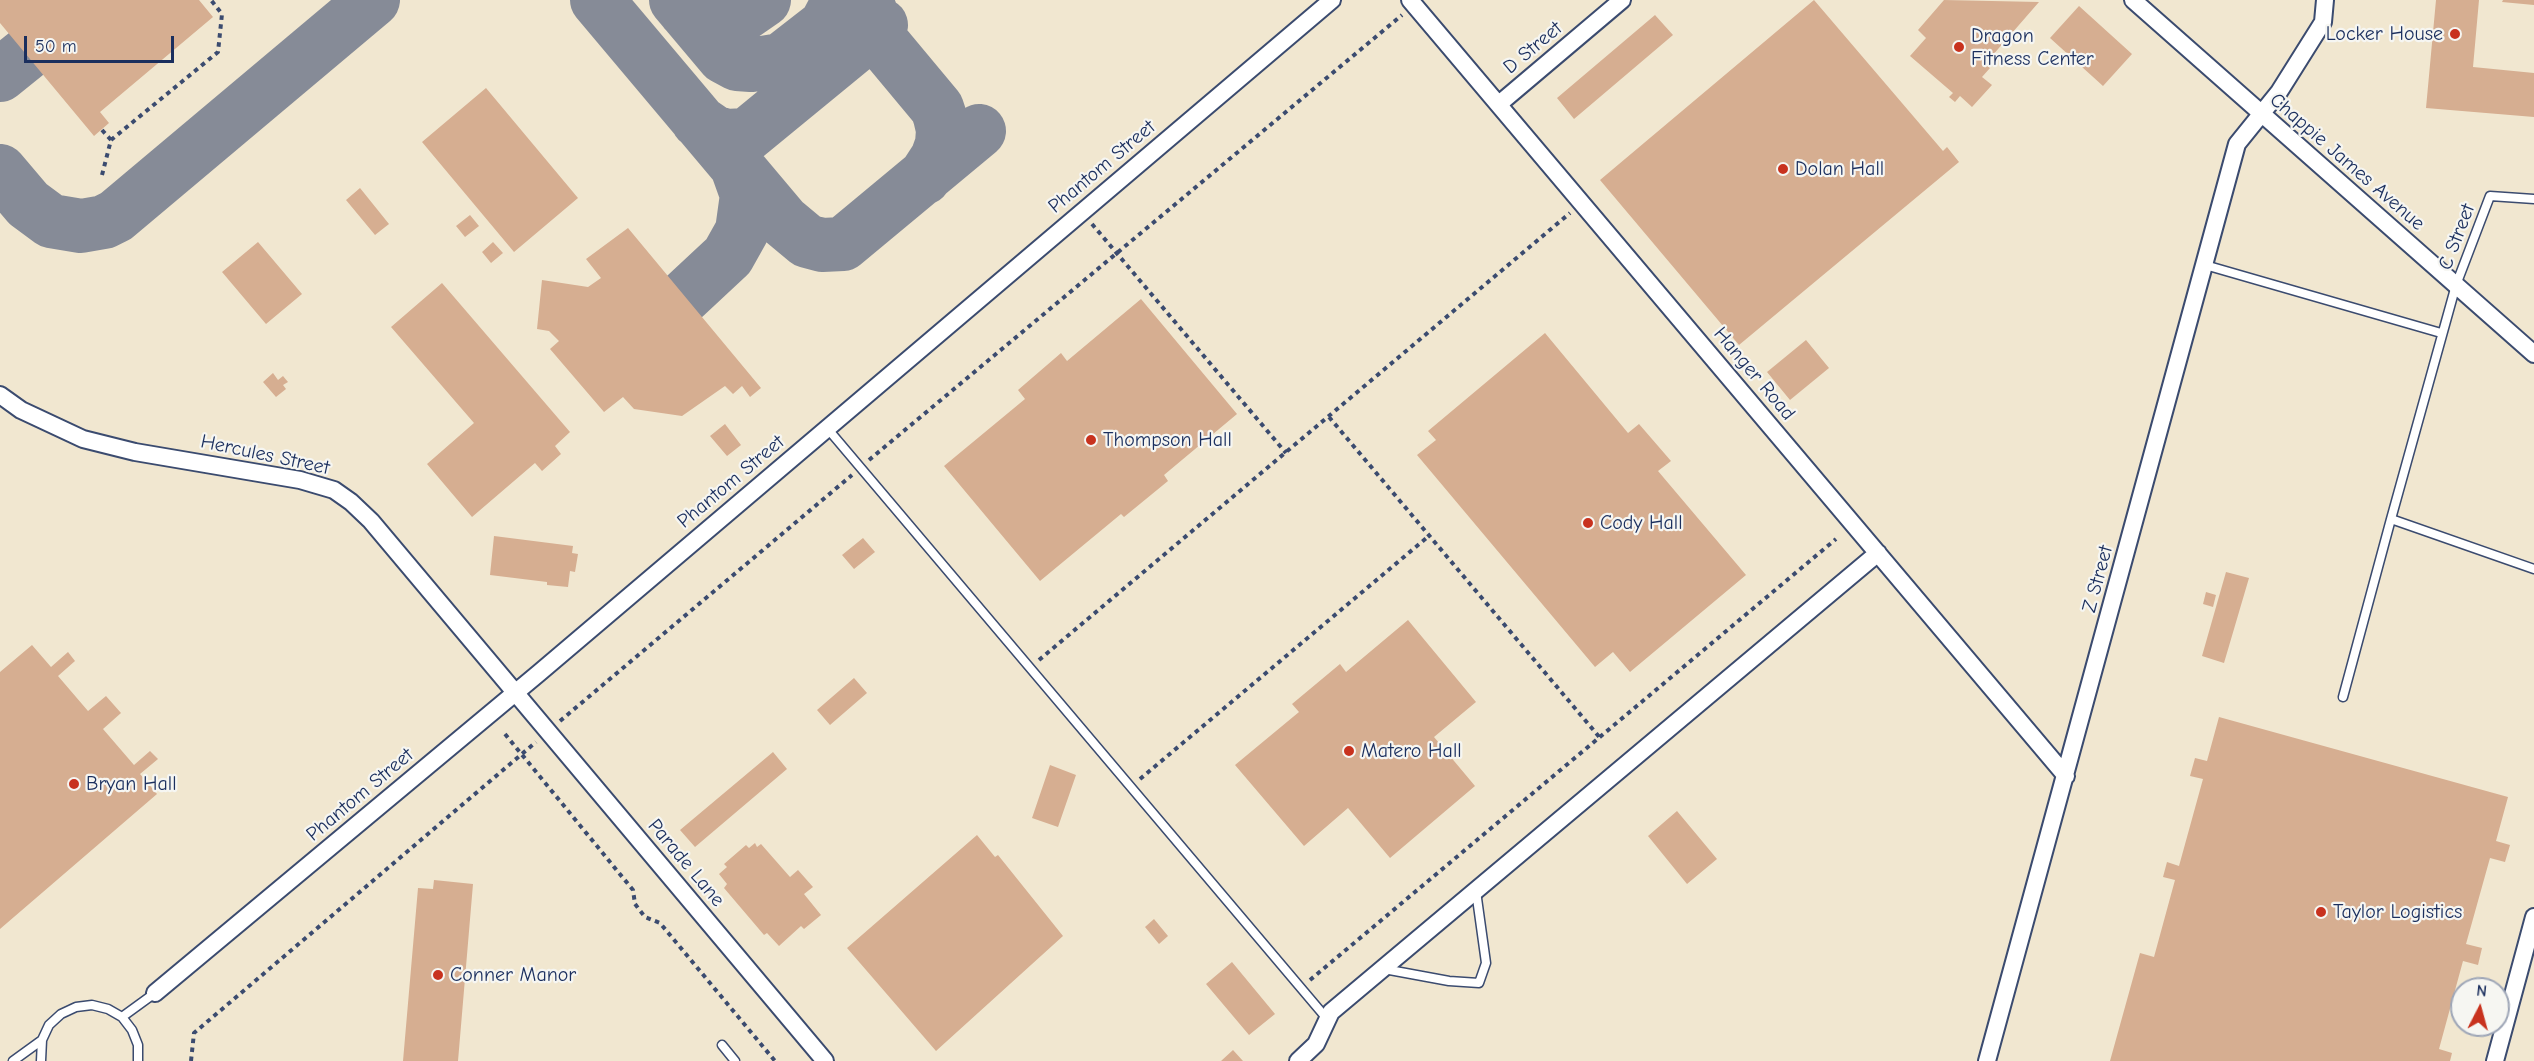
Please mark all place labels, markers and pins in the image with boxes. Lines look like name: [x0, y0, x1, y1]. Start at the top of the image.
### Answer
place label: Locker House: [2326, 22, 2443, 46]
place label: Dragon Fitness Center: [1971, 24, 2094, 71]
marker: Locker House: [2448, 27, 2462, 41]
marker: Dragon Fitness Center: [1952, 40, 1966, 54]
place label: Dolan Hall: [1795, 157, 1884, 181]
marker: Dolan Hall: [1776, 162, 1790, 176]
place label: Thompson Hall: [1103, 428, 1232, 452]
marker: Thompson Hall: [1084, 433, 1098, 447]
place label: Cody Hall: [1600, 511, 1683, 535]
marker: Cody Hall: [1581, 516, 1595, 530]
place label: Matero Hall: [1361, 739, 1462, 763]
marker: Matero Hall: [1342, 744, 1356, 758]
place label: Bryan Hall: [86, 772, 177, 796]
marker: Bryan Hall: [67, 777, 81, 791]
place label: Taylor Logistics: [2333, 900, 2462, 924]
marker: Taylor Logistics: [2314, 905, 2328, 919]
place label: Conner Manor: [450, 963, 576, 987]
marker: Conner Manor: [431, 968, 445, 982]

